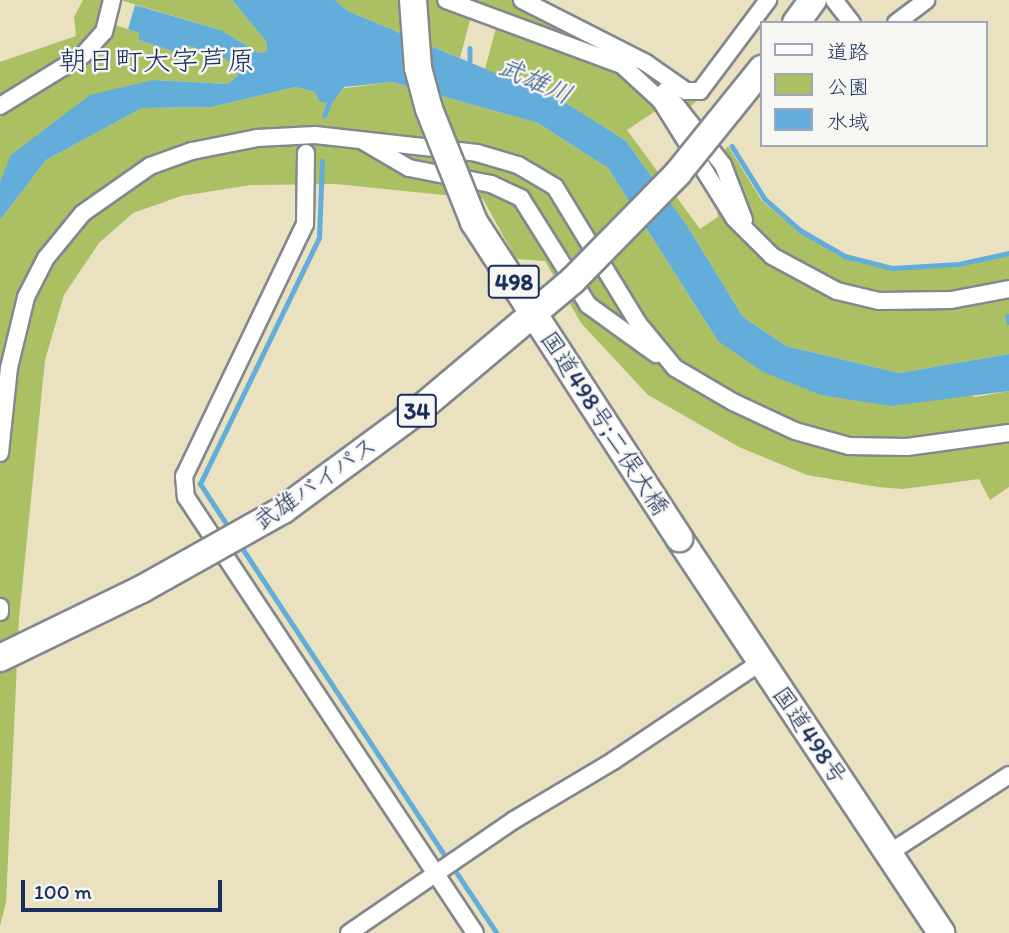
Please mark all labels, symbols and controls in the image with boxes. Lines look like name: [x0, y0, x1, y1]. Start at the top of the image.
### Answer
legend: [760, 21, 988, 147]
text: 道路: [827, 39, 869, 64]
district label: 朝日町大字芦原: [59, 43, 255, 77]
water label: 武雄川: [493, 51, 577, 111]
text: 公園: [827, 74, 869, 99]
text: 水域: [827, 109, 869, 134]
road number: 498: [488, 262, 540, 302]
street label: 国道498号;二俣大橋: [535, 325, 675, 521]
road number: 34: [396, 392, 438, 430]
street label: 武雄バイパス: [248, 430, 382, 536]
street label: 国道498号: [767, 680, 853, 790]
scale bar: [24, 866, 226, 910]
text: 100 m: [34, 879, 92, 904]

